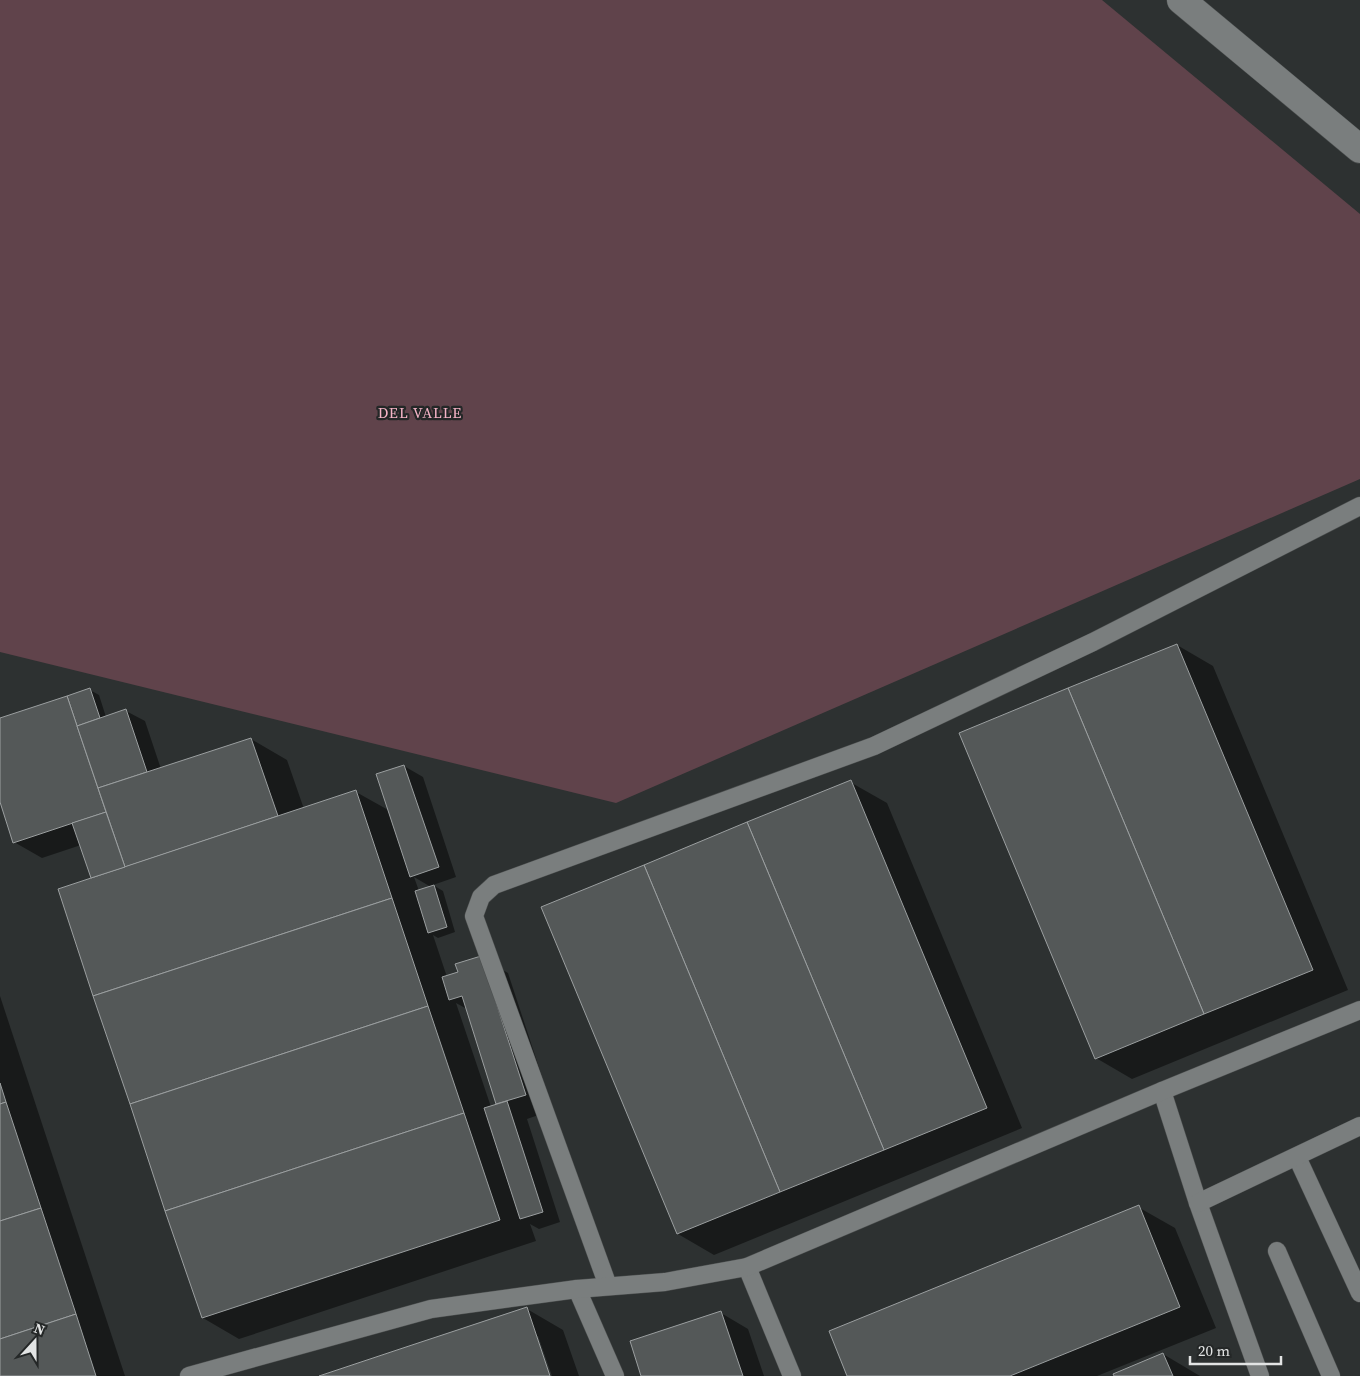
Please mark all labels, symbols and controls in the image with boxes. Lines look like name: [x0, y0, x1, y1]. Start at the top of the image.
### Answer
district label: DEL VALLE: [378, 402, 462, 423]
north arrow: [10, 1316, 60, 1366]
text: N: [31, 1318, 48, 1340]
scale bar: [1190, 1334, 1281, 1366]
text: 20 m: [1198, 1340, 1230, 1361]

